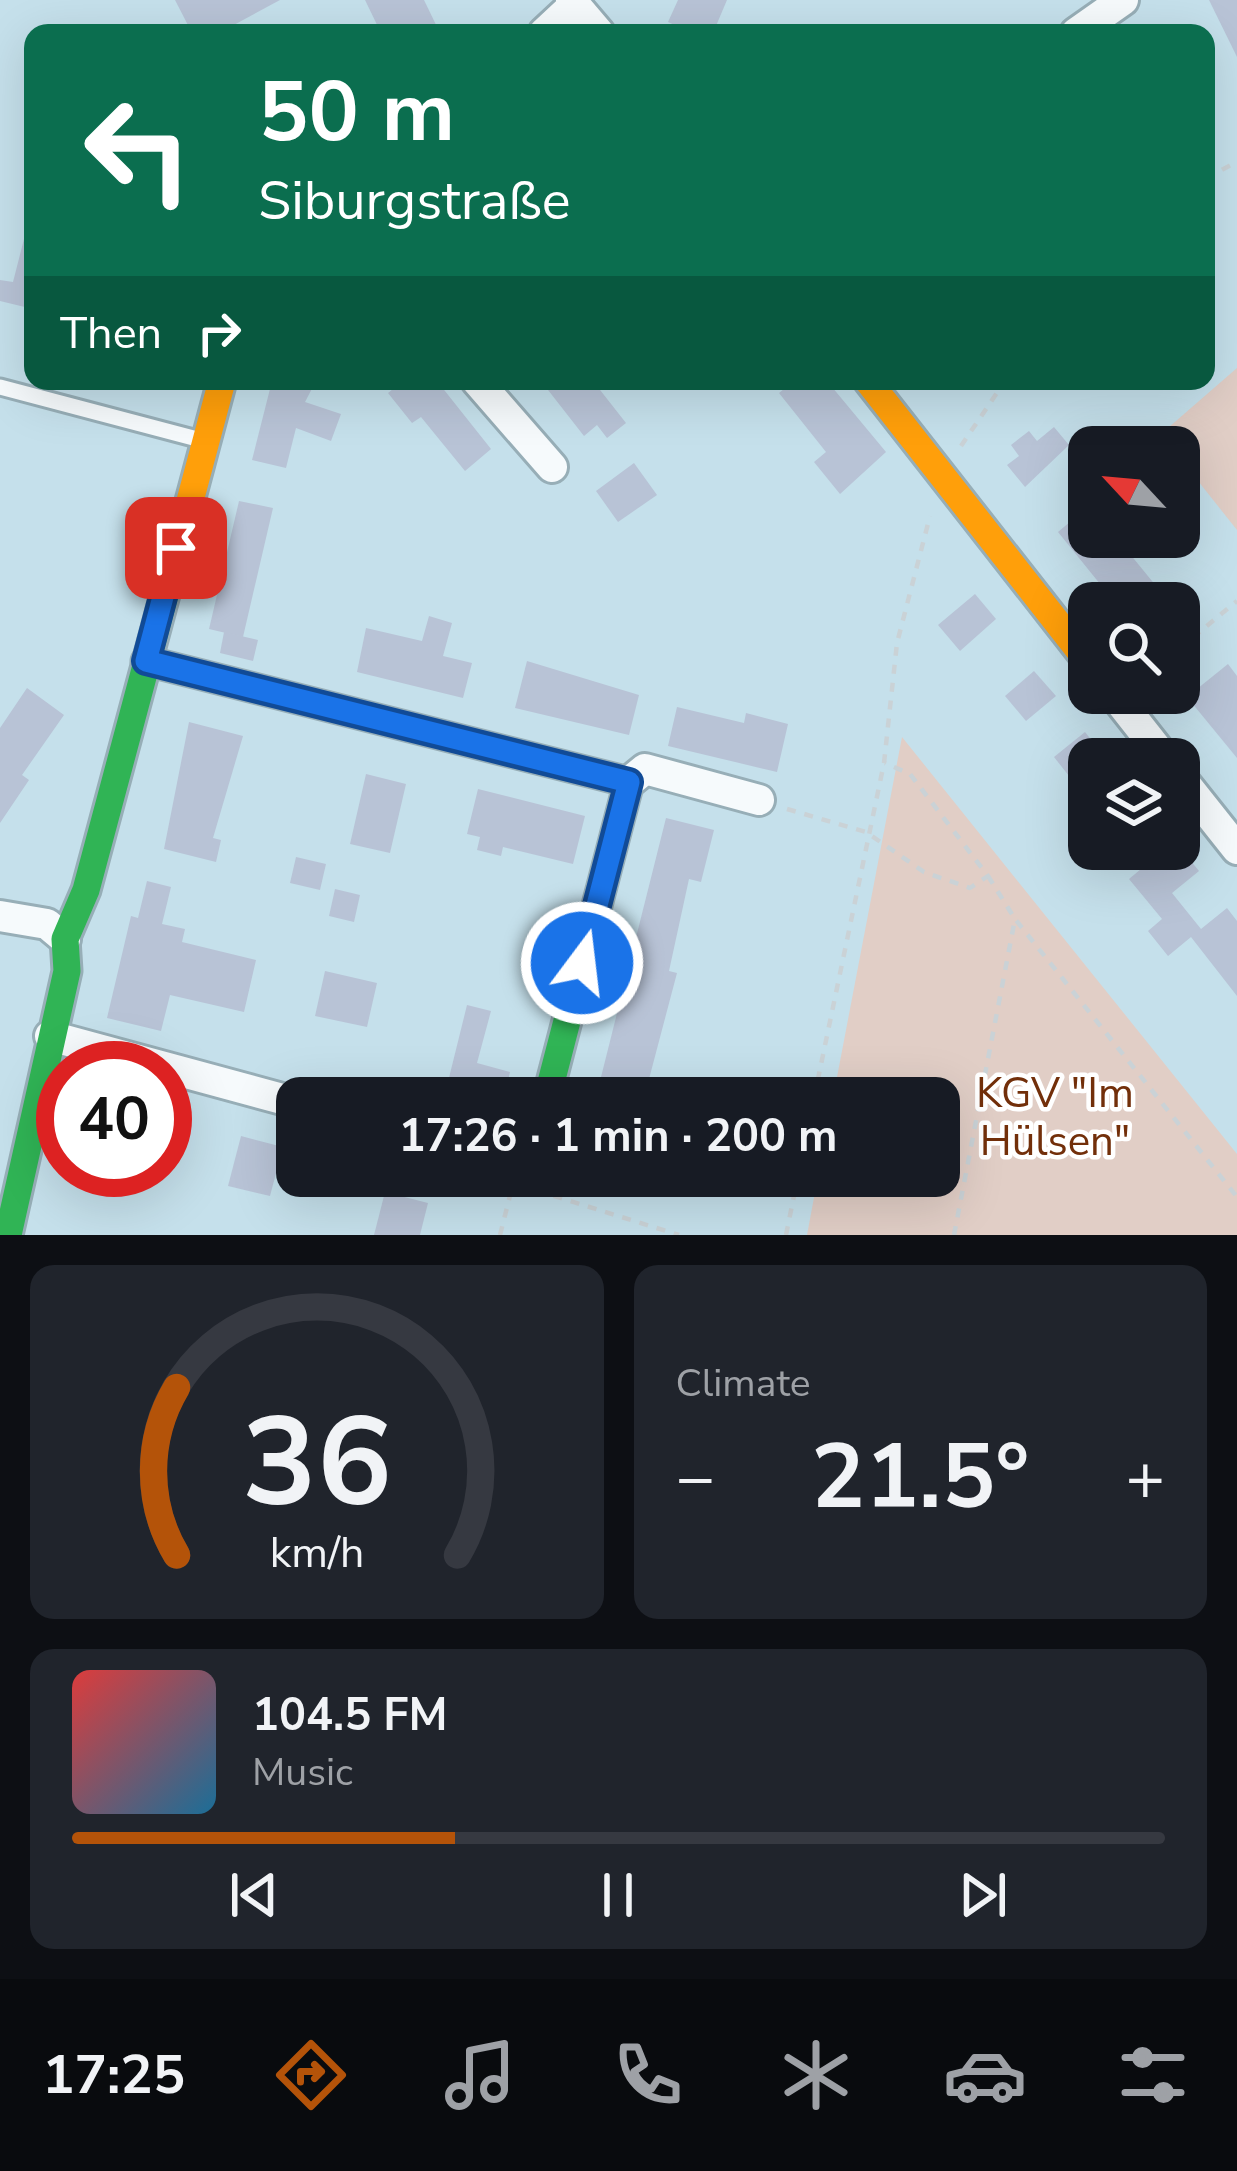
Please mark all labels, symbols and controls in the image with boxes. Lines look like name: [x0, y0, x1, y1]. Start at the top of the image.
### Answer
text: 50 m: [258, 55, 455, 170]
icon: left: [60, 72, 216, 228]
text: Siburgstraße: [258, 164, 570, 238]
icon: right: [186, 300, 252, 366]
text: Then: [60, 303, 162, 364]
north arrow: [1068, 426, 1200, 558]
map controls: [1068, 426, 1200, 870]
pin: [125, 497, 227, 599]
icon: arrive: [143, 515, 209, 581]
button: search: [1068, 582, 1200, 714]
button: layers: [1068, 738, 1200, 870]
position arrow: [519, 900, 645, 1026]
speed limit sign: 40: [36, 1041, 192, 1197]
park label: KGV "Im Hülsen": [976, 1065, 1134, 1170]
text: 17:26 · 1 min · 200 m: [398, 1106, 838, 1167]
text: Climate: [676, 1357, 811, 1410]
text: 36: [242, 1378, 392, 1548]
text: 21.5°: [811, 1416, 1029, 1539]
text: −: [676, 1433, 715, 1523]
text: +: [1125, 1433, 1165, 1523]
text: km/h: [269, 1524, 364, 1582]
text: 104.5 FM: [252, 1685, 448, 1746]
text: Music: [252, 1746, 353, 1799]
icon: previous: [221, 1862, 287, 1928]
icon: pause: [585, 1862, 651, 1928]
icon: next: [950, 1862, 1016, 1928]
icon: directions: [269, 2033, 353, 2117]
icon: music: [438, 2033, 522, 2117]
icon: phone: [606, 2033, 690, 2117]
icon: climate: [774, 2033, 858, 2117]
icon: car: [943, 2033, 1027, 2117]
icon: filters: [1111, 2033, 1195, 2117]
text: 17:25: [42, 2038, 185, 2112]

